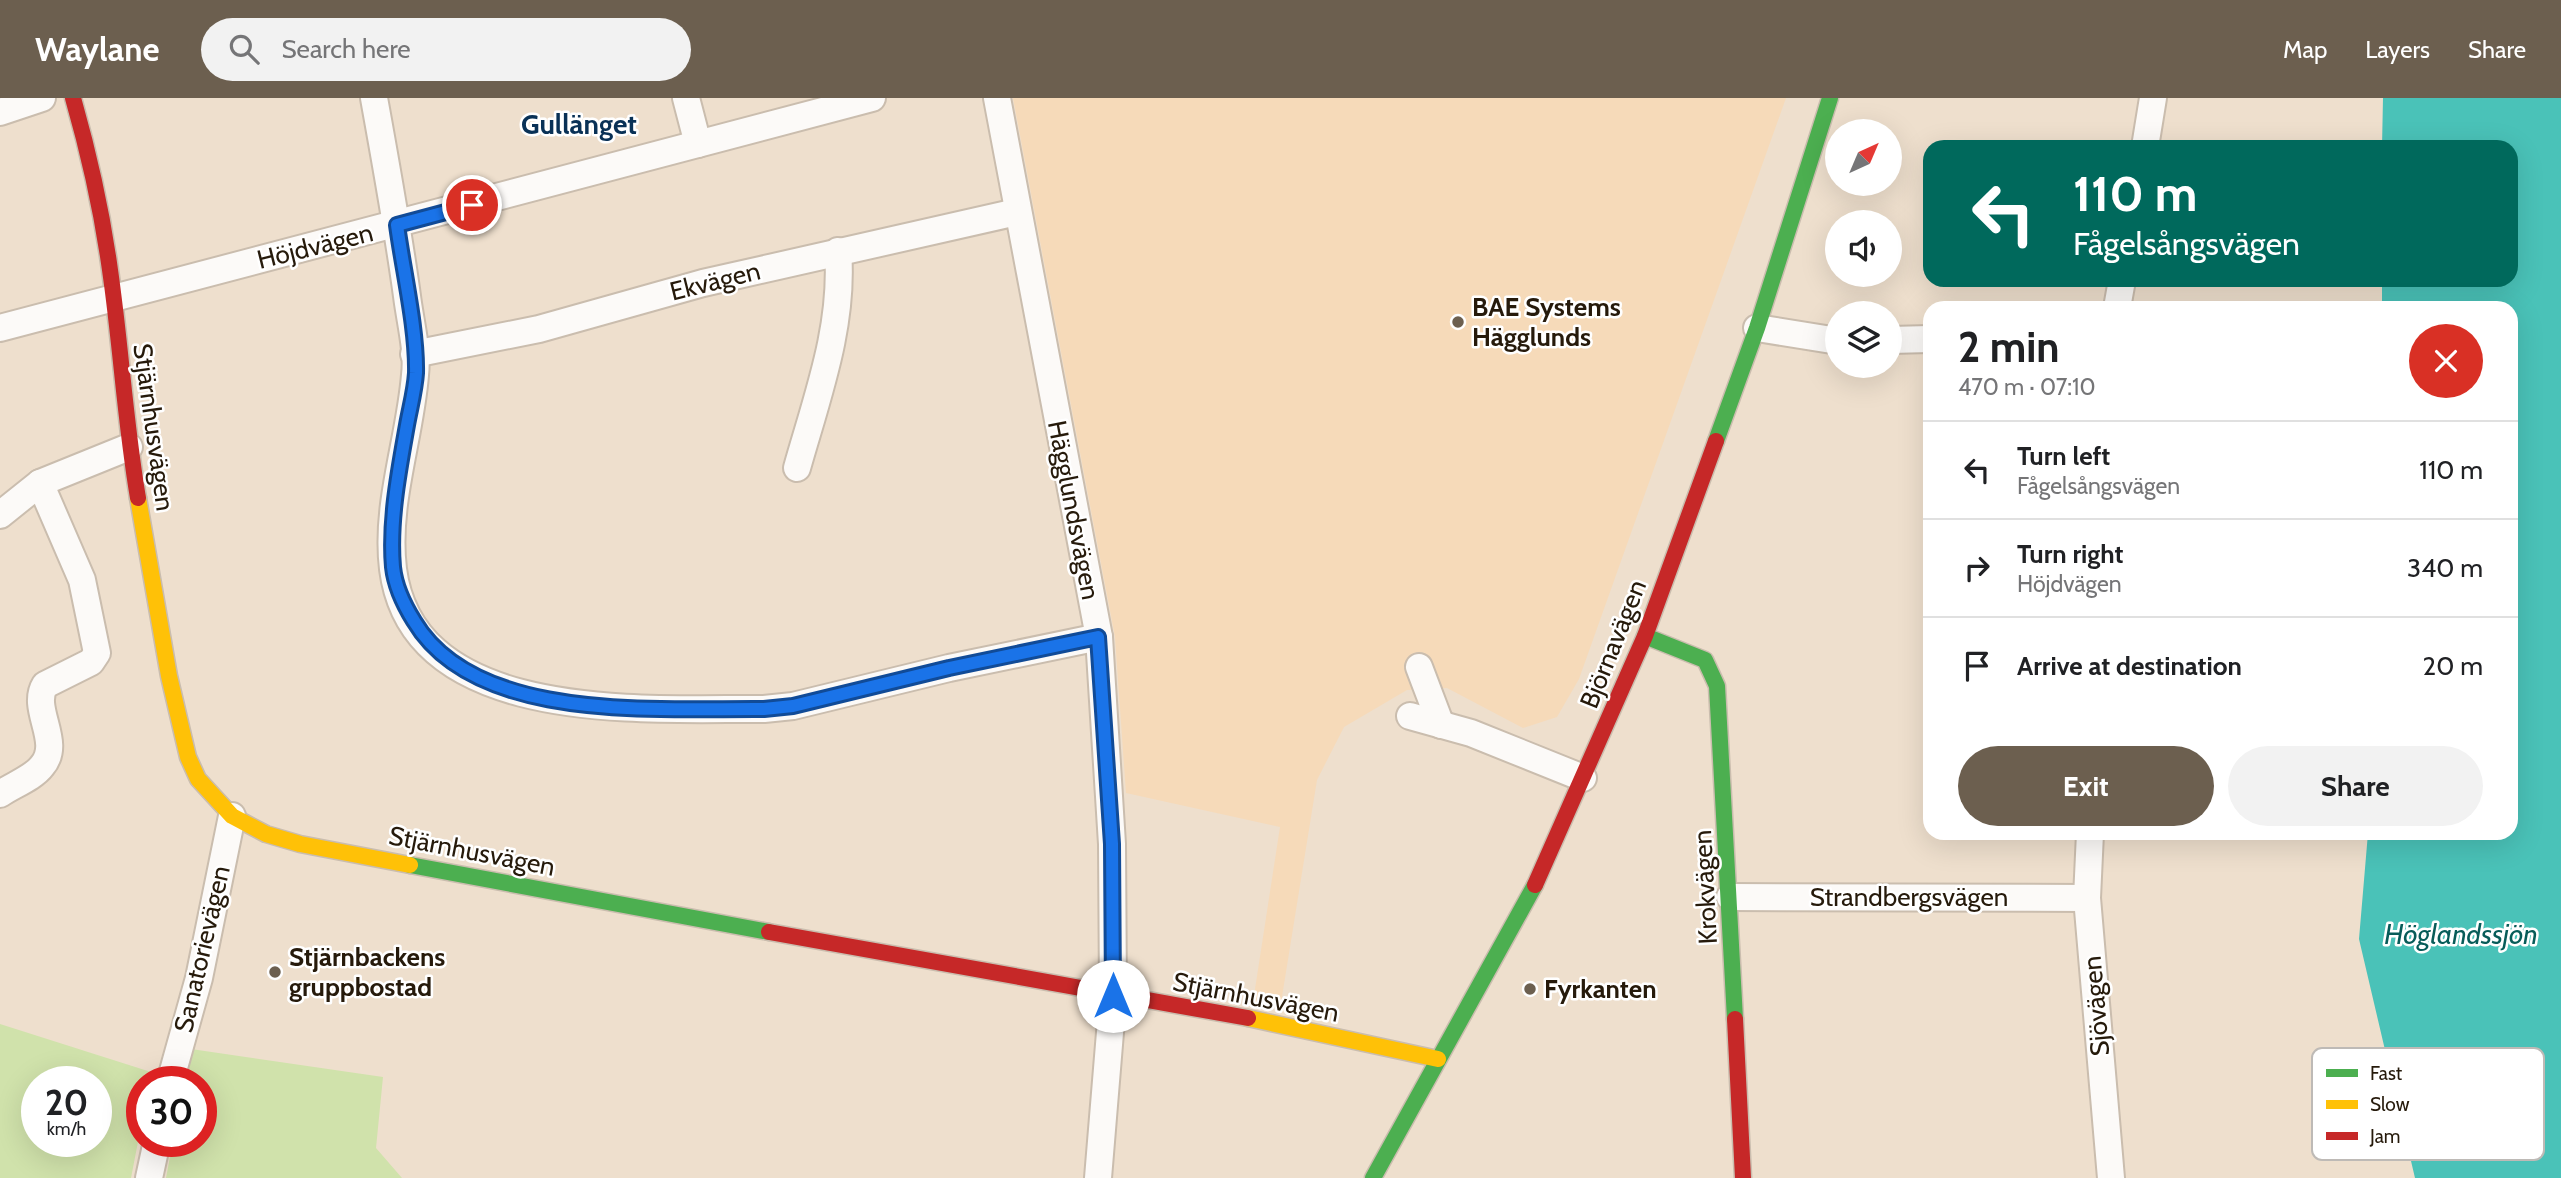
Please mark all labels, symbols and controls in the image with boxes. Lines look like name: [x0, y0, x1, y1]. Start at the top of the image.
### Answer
search box: [201, 18, 691, 81]
text: Waylane: [35, 29, 159, 69]
icon: search: [225, 30, 263, 68]
text: Search here: [281, 33, 411, 65]
text: Map: [2283, 35, 2327, 64]
text: Layers: [2365, 35, 2430, 64]
text: Share: [2468, 35, 2526, 64]
district label: Gullänget: [521, 107, 637, 141]
north arrow: [1825, 119, 1902, 196]
map controls: [1825, 119, 1902, 378]
text: 110 m: [2073, 164, 2197, 223]
icon: left: [1958, 168, 2049, 259]
pin: [442, 175, 502, 235]
icon: arrive: [453, 186, 491, 224]
button: sound: [1825, 210, 1902, 287]
street label: Höjdvägen: [254, 216, 376, 276]
text: Fågelsångsvägen: [2073, 224, 2300, 263]
street label: Ekvägen: [667, 254, 763, 308]
place label: BAE Systems Hägglunds: [1472, 291, 1621, 353]
button: layers: [1825, 301, 1902, 378]
marker: BAE Systems Hägglunds: [1450, 314, 1466, 330]
text: 2 min: [1958, 321, 2059, 373]
button: close: [2409, 324, 2483, 398]
street label: Stjärnhusvägen: [126, 341, 182, 513]
text: 470 m · 07:10: [1958, 373, 2096, 401]
street label: Hägglundsvägen: [1041, 418, 1107, 602]
text: Turn left: [2017, 440, 2110, 472]
icon: left: [1958, 451, 1996, 489]
text: 110 m: [2419, 454, 2483, 486]
text: Fågelsångsvägen: [2017, 472, 2180, 500]
text: Turn right: [2017, 538, 2123, 570]
icon: right: [1958, 549, 1996, 587]
text: 340 m: [2407, 552, 2483, 584]
text: Höjdvägen: [2017, 570, 2122, 598]
street label: Björnavägen: [1573, 575, 1653, 713]
icon: arrive: [1958, 647, 1996, 685]
text: Arrive at destination: [2017, 650, 2242, 682]
text: 20 m: [2423, 650, 2483, 682]
button: Exit: [1958, 746, 2214, 826]
button: Share: [2228, 746, 2483, 826]
street label: Stjärnhusvägen: [386, 819, 558, 883]
street label: Krokvägen: [1686, 829, 1724, 945]
street label: Sanatorievägen: [167, 862, 237, 1036]
street label: Strandbergsvägen: [1810, 881, 2008, 913]
water label: Höglandssjön: [2384, 917, 2538, 951]
place label: Stjärnbackens gruppbostad: [289, 941, 445, 1003]
street label: Sjövägen: [2076, 955, 2116, 1057]
position arrow: [1076, 959, 1150, 1033]
marker: Stjärnbackens gruppbostad: [267, 964, 283, 980]
street label: Stjärnhusvägen: [1170, 965, 1342, 1029]
place label: Fyrkanten: [1544, 973, 1657, 1005]
marker: Fyrkanten: [1522, 981, 1538, 997]
legend: [2312, 1048, 2544, 1160]
text: Fast: [2370, 1062, 2403, 1085]
speed limit sign: 30: [126, 1066, 217, 1157]
text: 20: [45, 1081, 88, 1124]
text: Slow: [2370, 1093, 2410, 1116]
text: km/h: [47, 1118, 86, 1140]
text: Jam: [2369, 1125, 2400, 1148]

